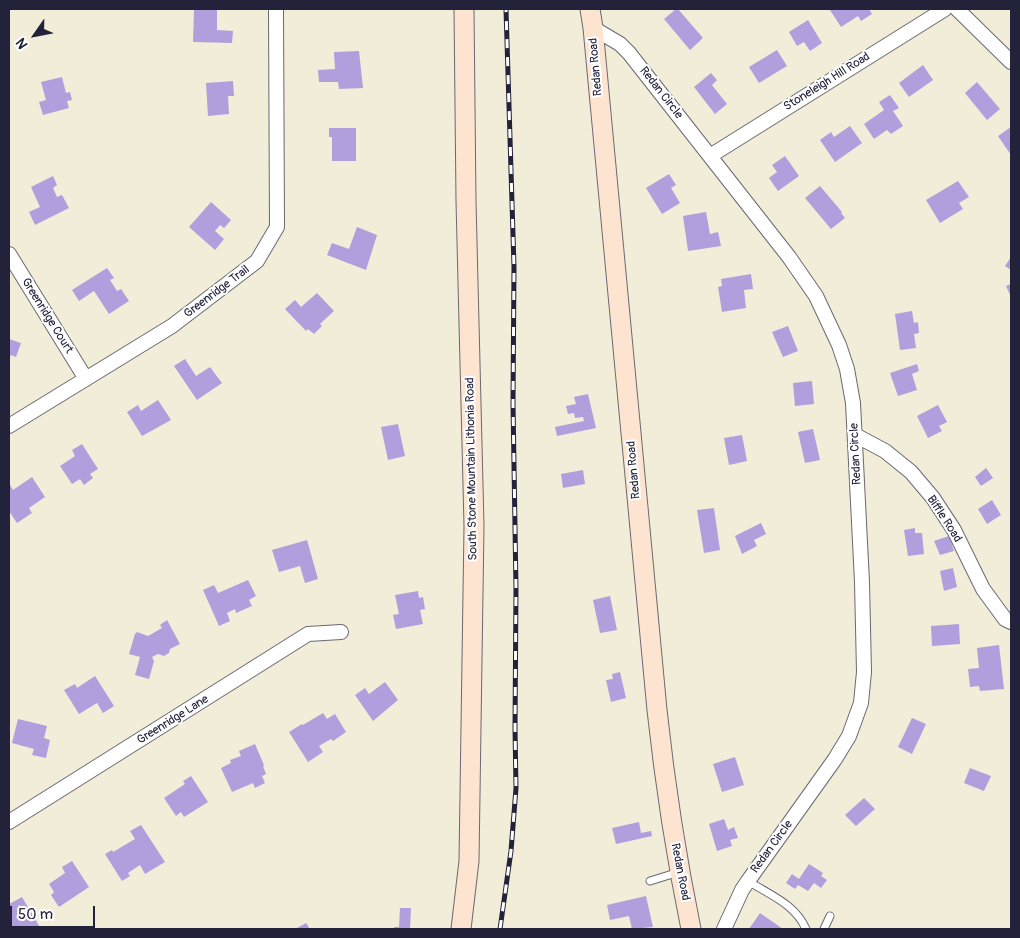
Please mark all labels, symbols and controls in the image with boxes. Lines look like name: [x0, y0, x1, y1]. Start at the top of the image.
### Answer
north arrow: [10, 10, 60, 60]
text: N: [12, 35, 32, 52]
street label: Redan Road: [586, 37, 606, 97]
street label: Stoneleigh Hill Road: [781, 50, 873, 114]
street label: Redan Circle: [636, 64, 686, 122]
street label: Greenridge Trail: [181, 263, 253, 321]
street label: Greenridge Court: [18, 276, 76, 356]
street label: South Stone Mountain Lithonia Road: [463, 377, 481, 561]
street label: Redan Circle: [847, 423, 865, 485]
street label: Redan Road: [624, 440, 644, 500]
street label: Biffle Road: [924, 493, 964, 545]
street label: Greenridge Lane: [134, 692, 212, 748]
street label: Redan Circle: [748, 818, 796, 876]
street label: Redan Road: [667, 842, 693, 902]
scale bar: [12, 896, 98, 928]
text: 50 m: [18, 905, 53, 924]

